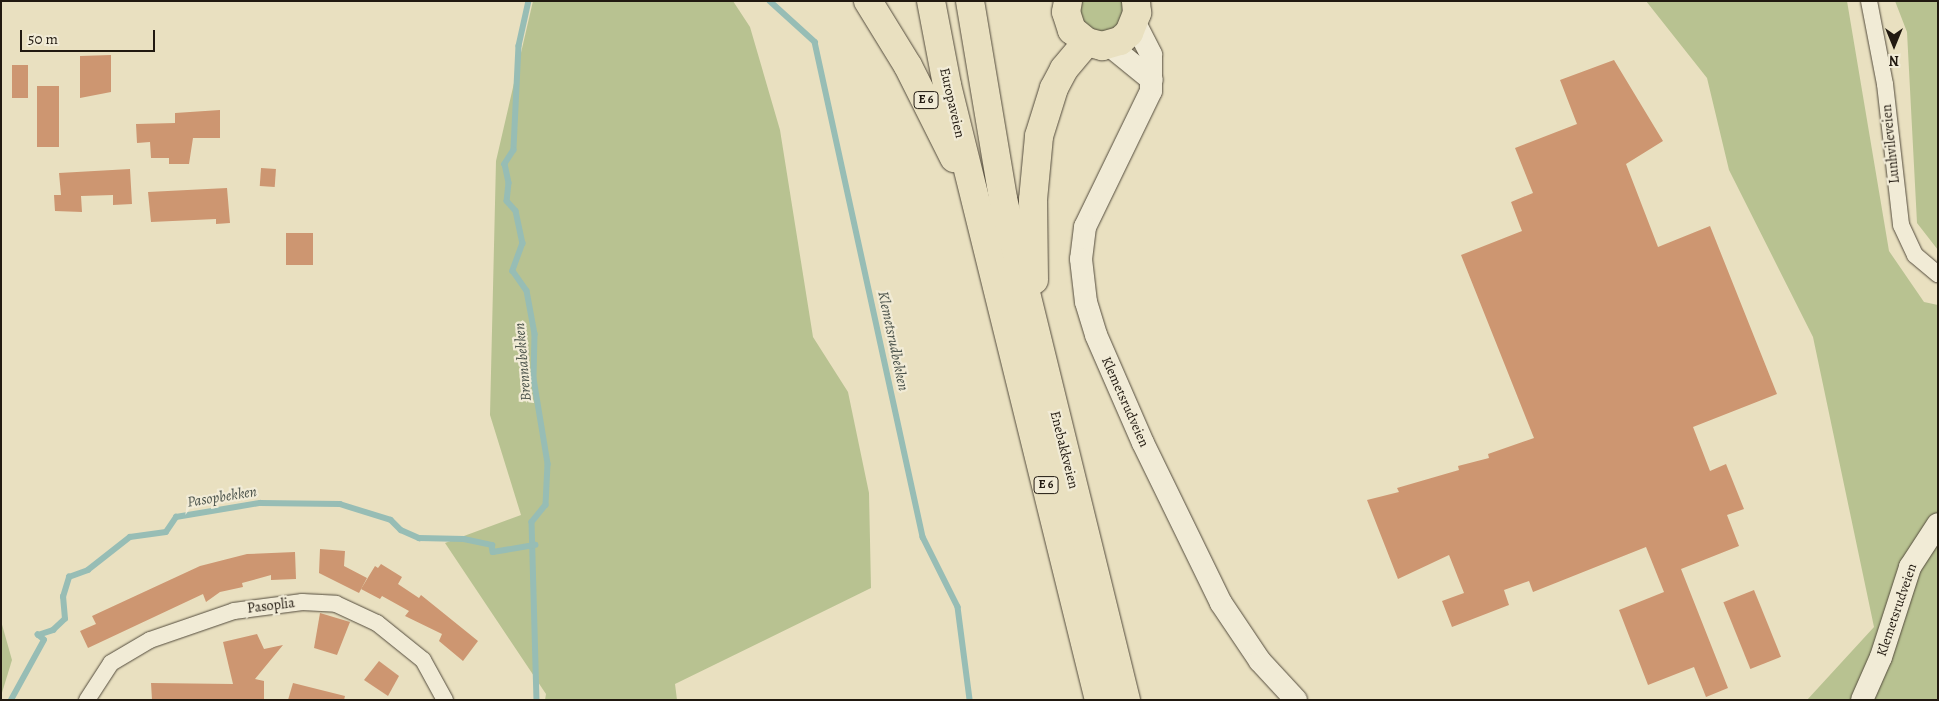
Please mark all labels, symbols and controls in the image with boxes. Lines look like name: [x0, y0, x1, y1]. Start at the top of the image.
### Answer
scale bar: [22, 20, 158, 52]
north arrow: [1869, 20, 1919, 70]
text: 50 m: [28, 29, 58, 49]
text: N: [1889, 51, 1899, 70]
street label: Europaveien: [936, 66, 968, 140]
road number: E 6: [914, 90, 938, 110]
street label: Lunhvileveien: [1878, 104, 1904, 184]
water label: Klemetsrudbekken: [874, 290, 912, 392]
water label: Brennabekken: [511, 322, 535, 402]
street label: Klemetsrudveien: [1098, 354, 1152, 450]
street label: Enebakkveien: [1046, 409, 1082, 491]
road number: E 6: [1034, 476, 1058, 494]
water label: Pasopbekken: [186, 483, 258, 511]
street label: Klemetsrudveien: [1873, 561, 1921, 659]
street label: Pasoplia: [246, 595, 296, 617]

